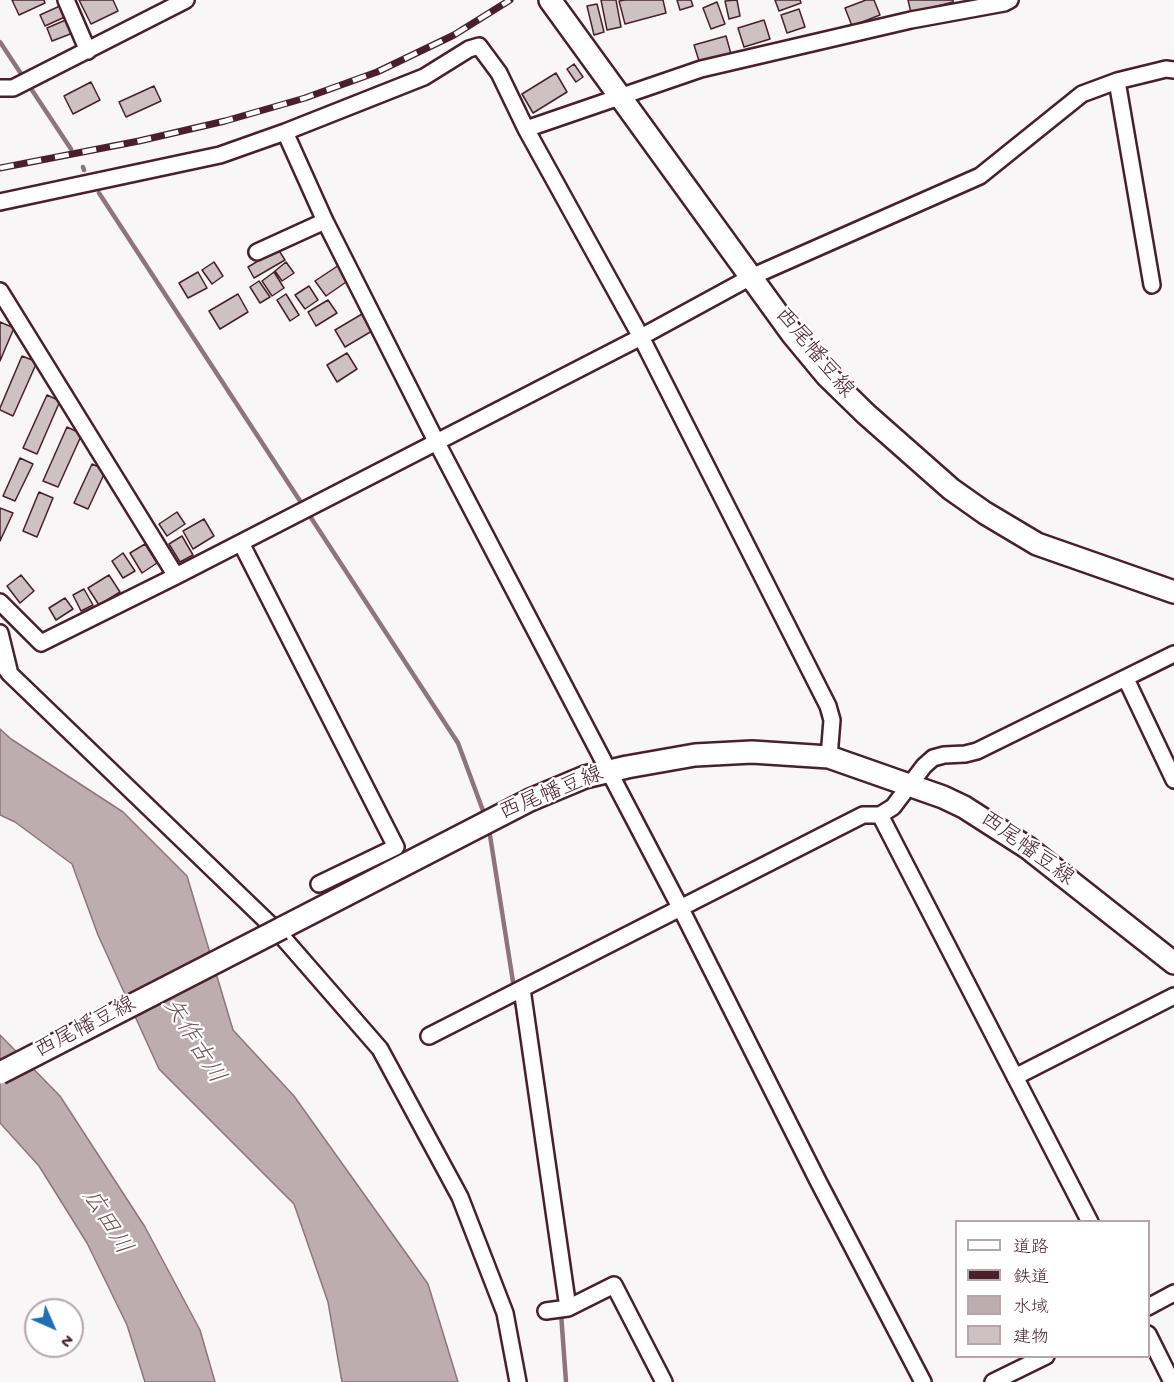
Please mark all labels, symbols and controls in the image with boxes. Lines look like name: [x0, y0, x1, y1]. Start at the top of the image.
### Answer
street label: 西尾幡豆線: [768, 303, 858, 405]
street label: 西尾幡豆線: [496, 762, 608, 828]
street label: 西尾幡豆線: [974, 807, 1078, 893]
street label: 西尾幡豆線: [31, 992, 141, 1066]
water label: 矢作古川: [154, 994, 230, 1090]
water label: 広田川: [74, 1185, 136, 1261]
legend: [955, 1220, 1150, 1358]
text: 道路: [1013, 1238, 1049, 1259]
text: 鉄道: [1013, 1268, 1049, 1289]
north arrow: [24, 1298, 84, 1358]
text: 水域: [1013, 1298, 1049, 1319]
text: 建物: [1013, 1328, 1049, 1349]
text: N: [55, 1329, 76, 1350]

